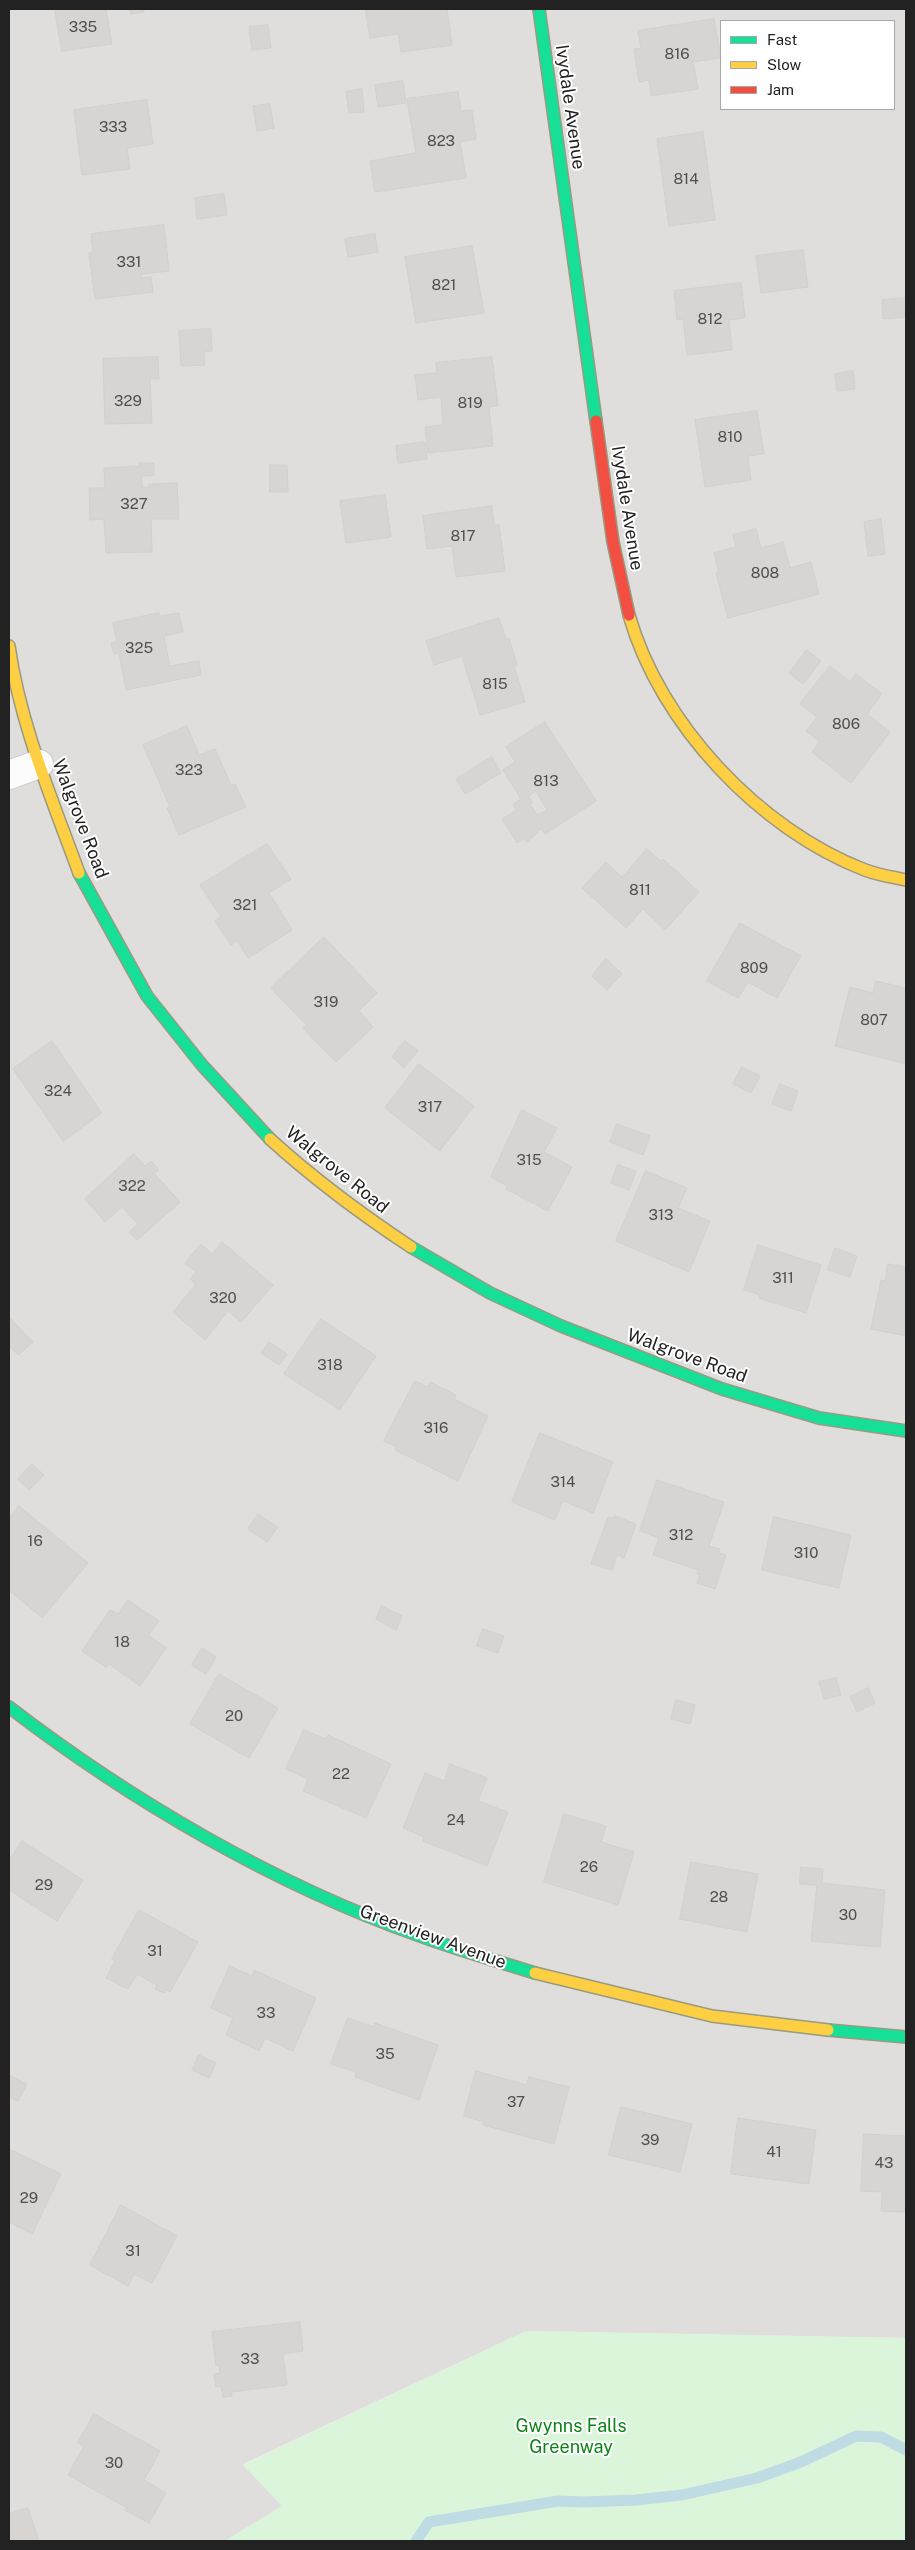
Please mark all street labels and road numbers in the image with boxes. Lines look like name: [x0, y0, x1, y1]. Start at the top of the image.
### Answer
street label: Ivydale Avenue: [551, 43, 589, 171]
street label: Ivydale Avenue: [606, 444, 648, 572]
street label: Walgrove Road: [47, 756, 113, 882]
street label: Walgrove Road: [281, 1122, 393, 1218]
street label: Walgrove Road: [624, 1324, 750, 1388]
street label: Greenview Avenue: [357, 1900, 509, 1974]

